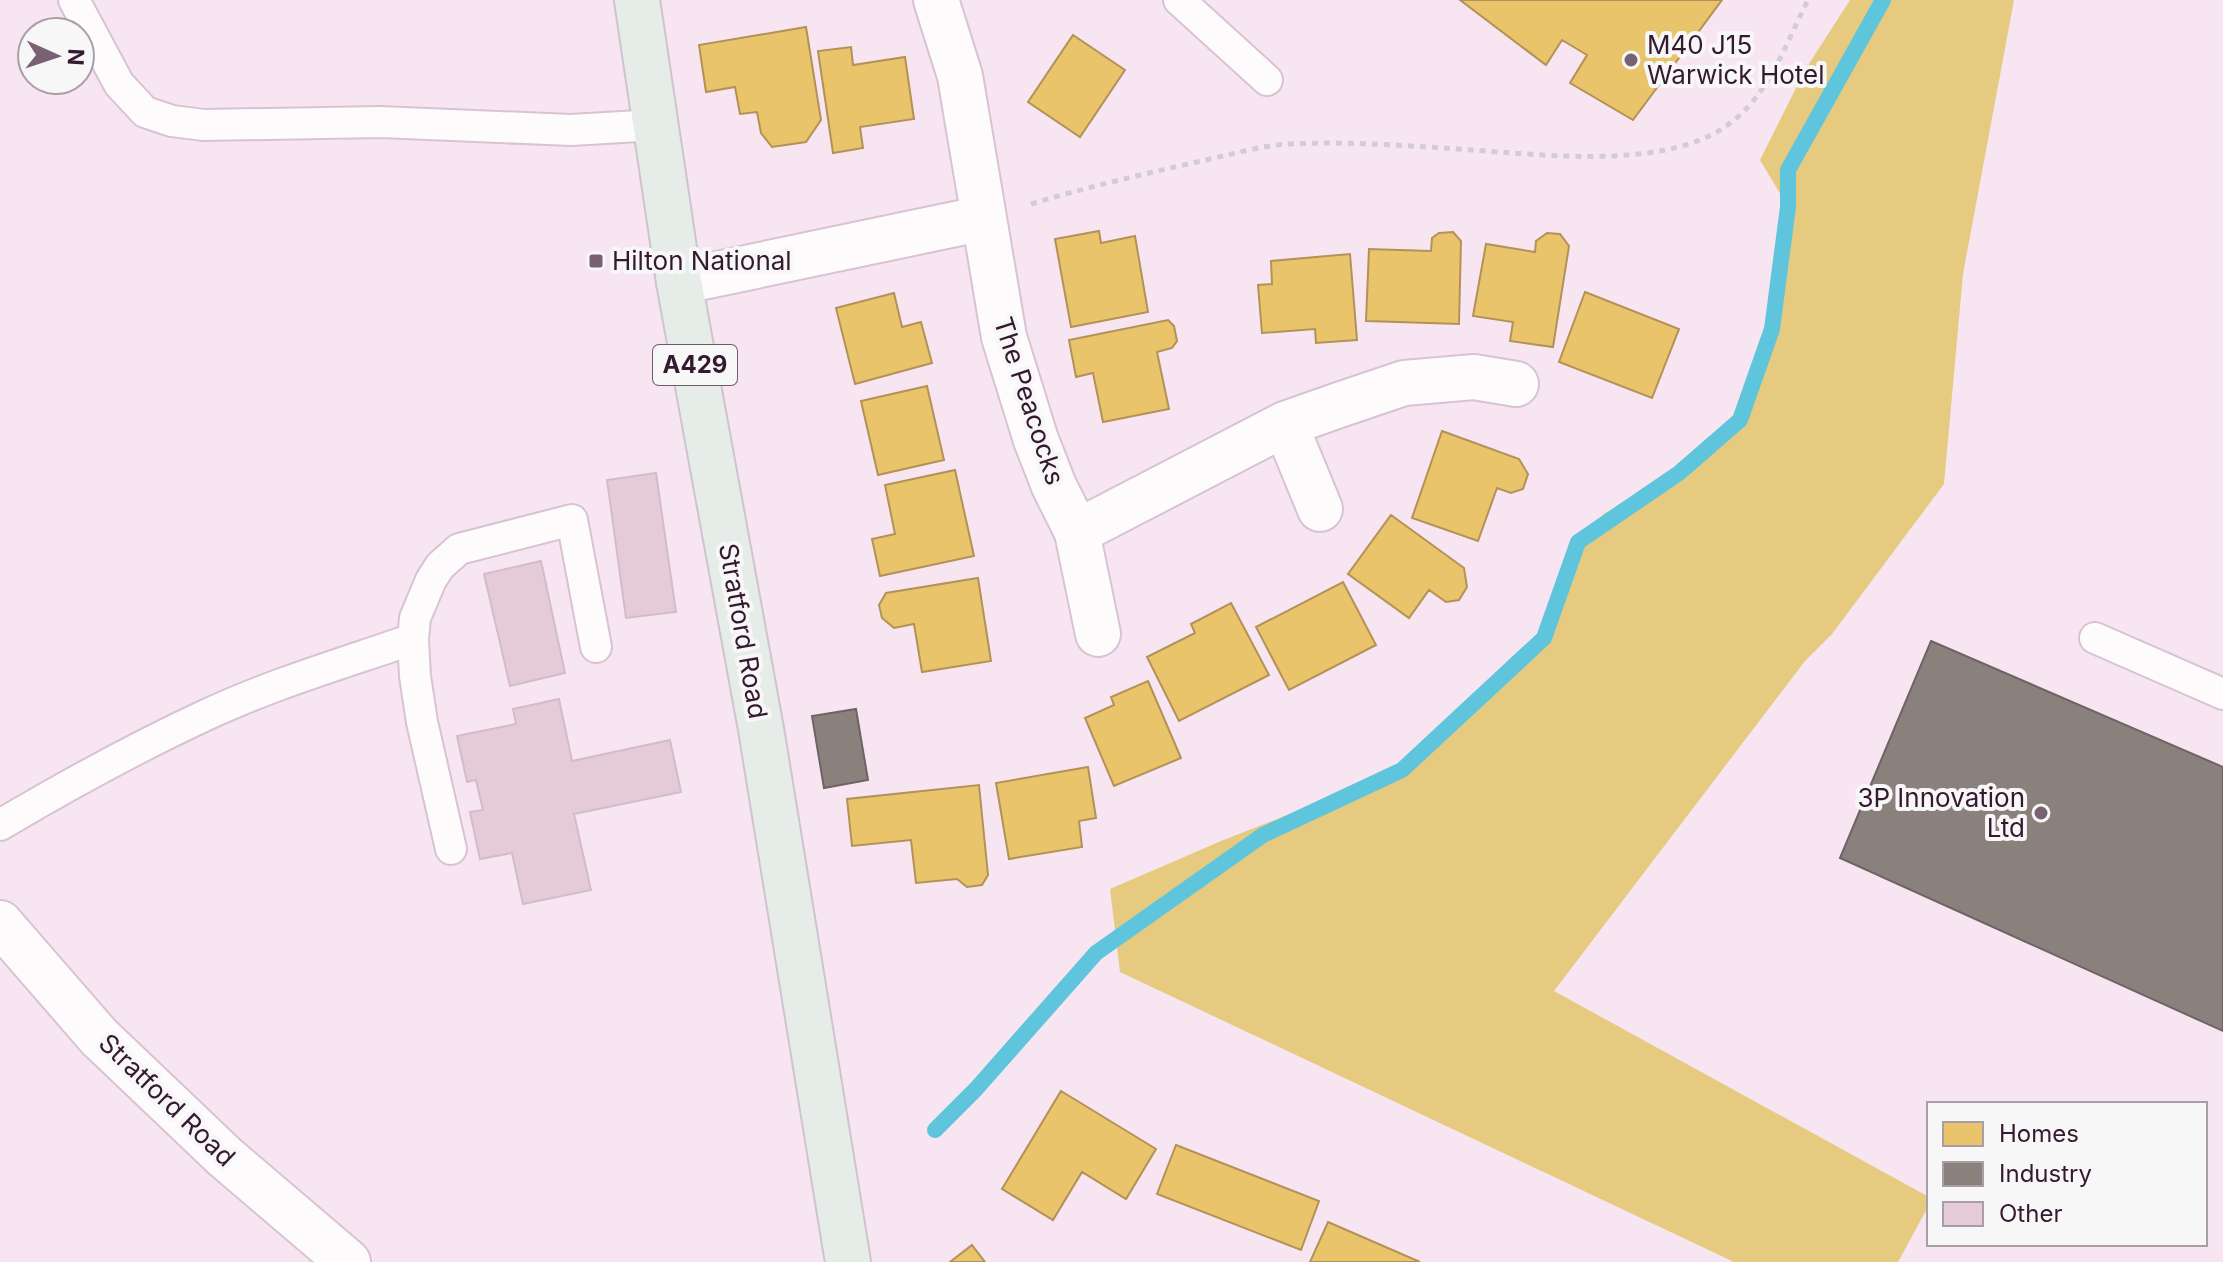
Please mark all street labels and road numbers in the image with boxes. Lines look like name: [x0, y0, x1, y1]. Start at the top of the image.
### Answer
street label: The Peacocks: [988, 313, 1071, 489]
road number: A429: [653, 345, 737, 385]
street label: Stratford Road: [713, 541, 774, 721]
street label: Stratford Road: [93, 1027, 242, 1172]

